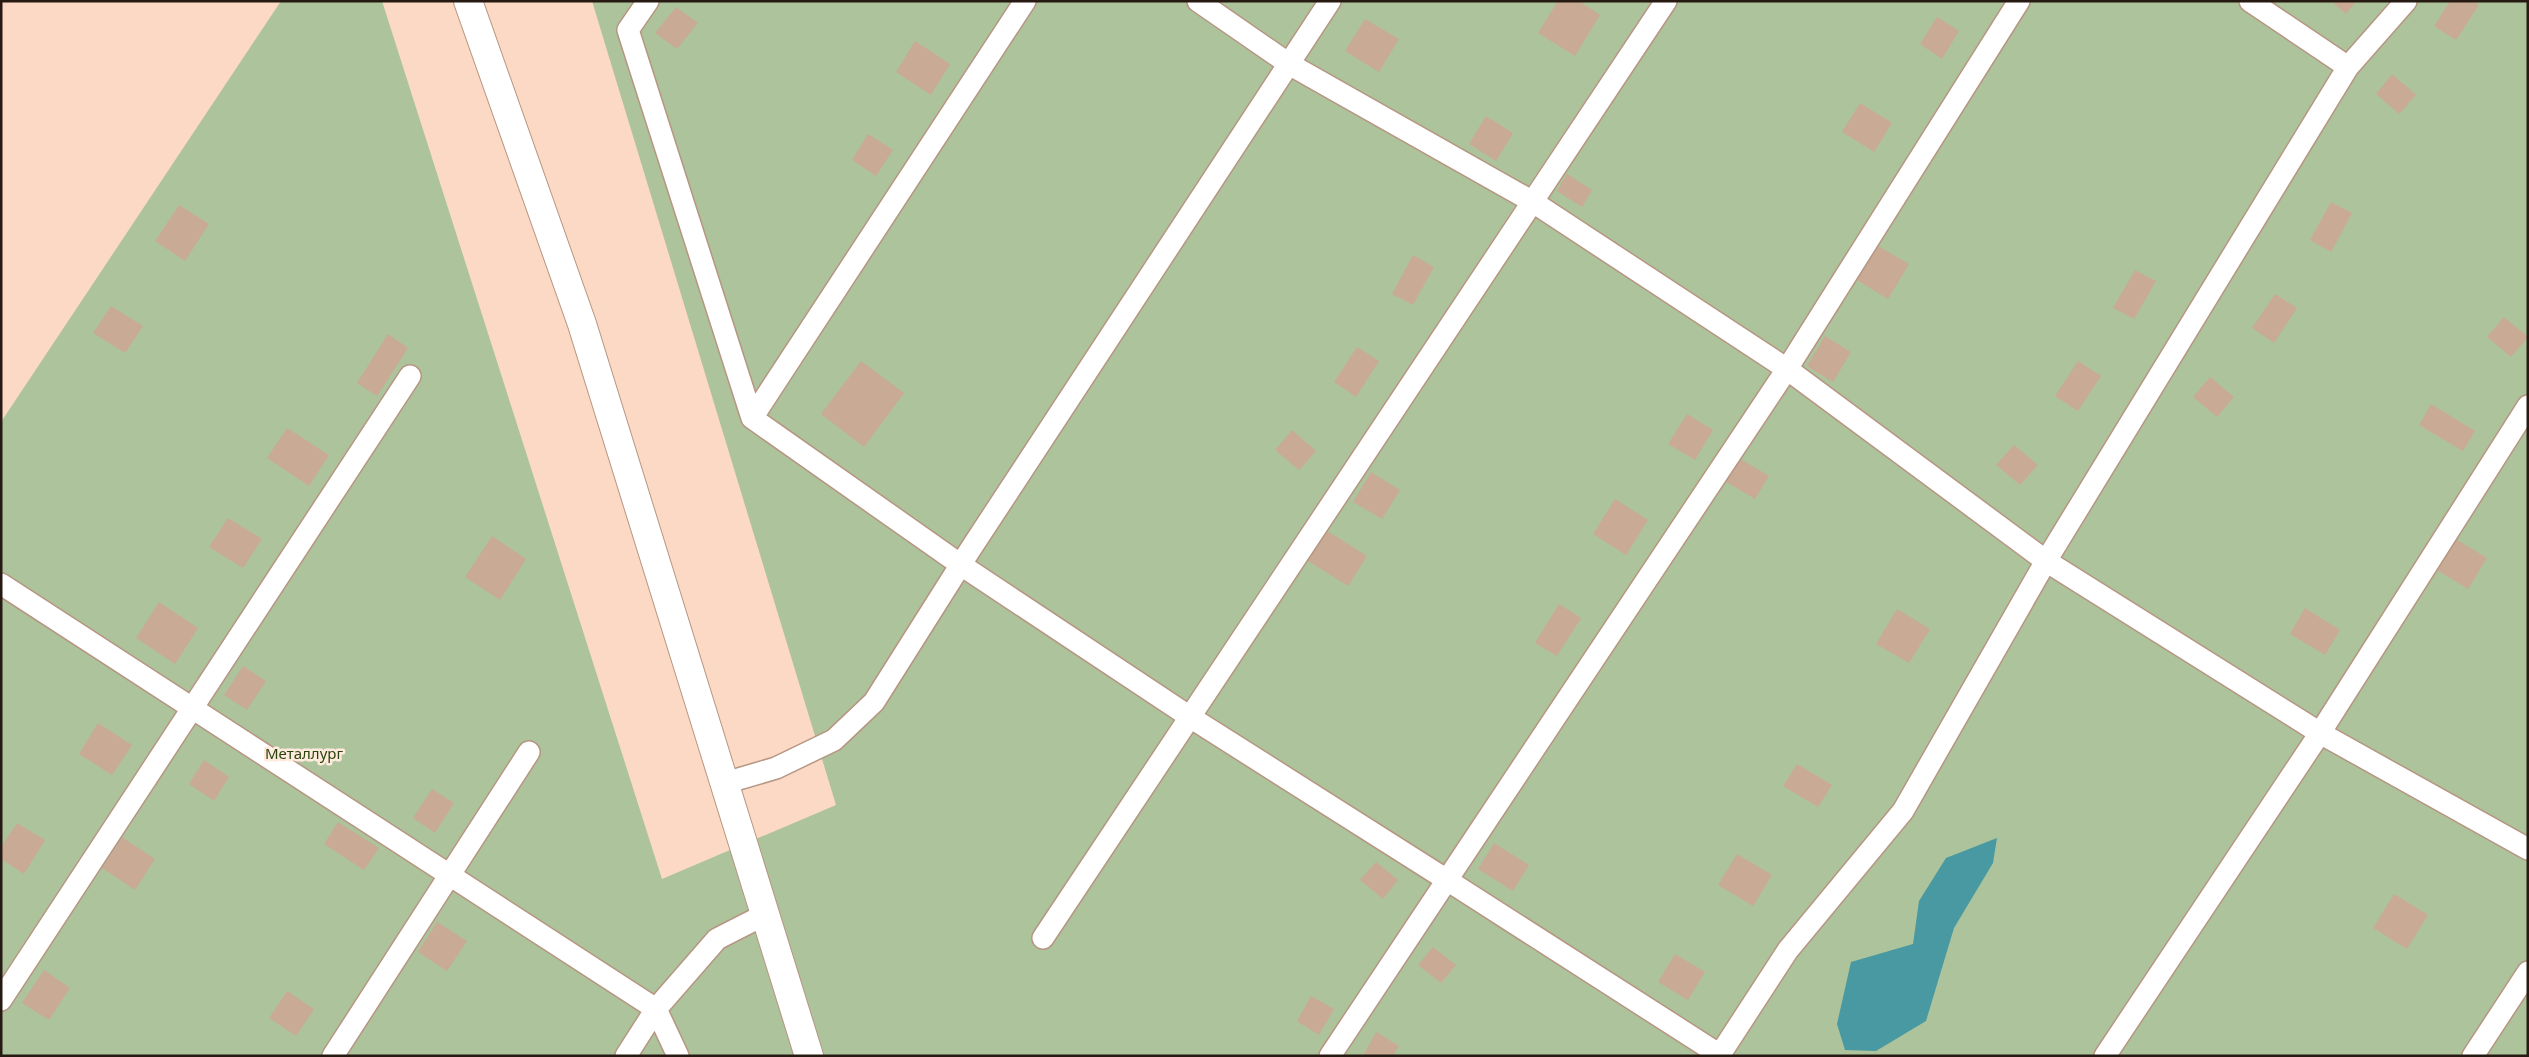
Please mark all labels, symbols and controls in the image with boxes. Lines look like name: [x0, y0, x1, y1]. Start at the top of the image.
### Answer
park label: Металлург: [265, 743, 343, 763]

